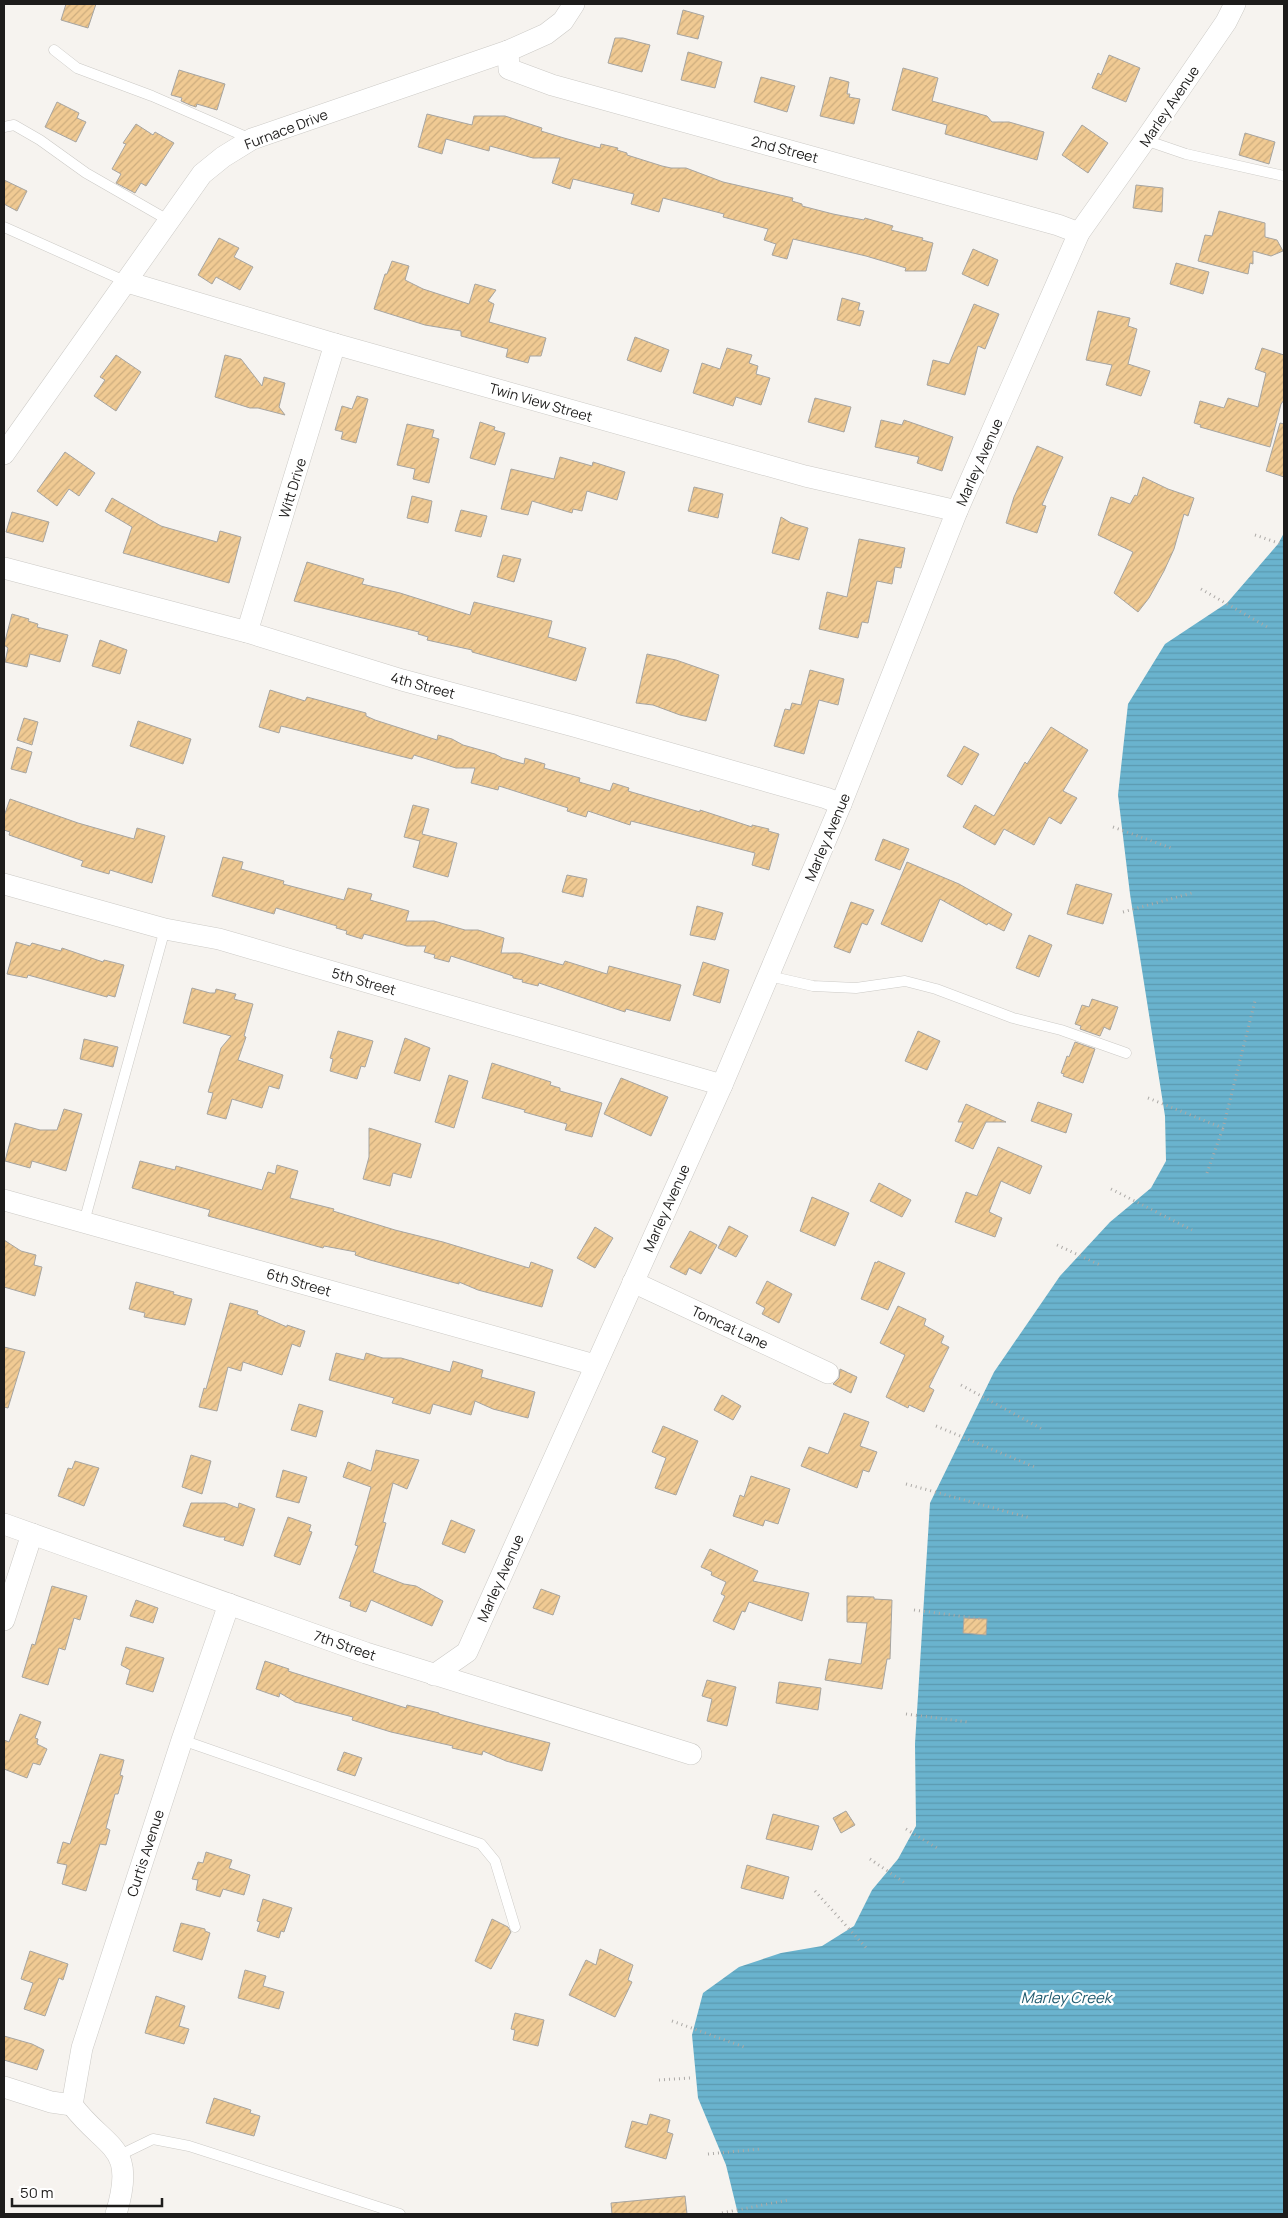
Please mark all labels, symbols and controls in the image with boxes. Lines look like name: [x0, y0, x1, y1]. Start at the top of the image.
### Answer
street label: Marley Avenue: [1135, 62, 1203, 150]
street label: Furnace Drive: [242, 104, 330, 154]
street label: 2nd Street: [749, 131, 821, 167]
street label: Twin View Street: [487, 378, 595, 426]
street label: Marley Avenue: [951, 415, 1007, 509]
street label: Witt Drive: [274, 456, 310, 520]
street label: 4th Street: [389, 667, 458, 703]
street label: Marley Avenue: [800, 790, 854, 884]
street label: 5th Street: [330, 963, 399, 999]
street label: Marley Avenue: [638, 1161, 694, 1255]
street label: 6th Street: [264, 1264, 334, 1300]
street label: Tomcat Lane: [689, 1301, 771, 1353]
street label: Marley Avenue: [472, 1531, 528, 1625]
street label: 7th Street: [311, 1625, 379, 1665]
street label: Curtis Avenue: [122, 1807, 168, 1899]
water label: Marley Creek: [1021, 1987, 1114, 2008]
scale bar: [12, 2176, 162, 2208]
text: 50 m: [20, 2182, 54, 2203]

